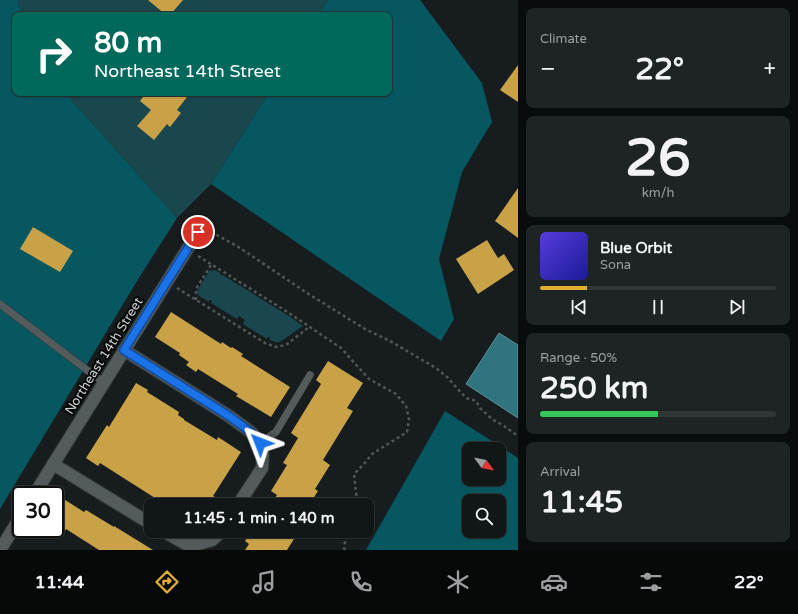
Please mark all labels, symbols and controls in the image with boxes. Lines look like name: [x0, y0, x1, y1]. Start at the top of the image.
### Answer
text: 80 m: [94, 26, 162, 60]
icon: right: [28, 28, 80, 80]
text: Climate: [540, 31, 587, 47]
text: 22°: [635, 51, 684, 88]
text: −: [540, 56, 556, 82]
text: +: [764, 56, 776, 82]
text: Northeast 14th Street: [94, 60, 281, 82]
text: 26: [625, 127, 691, 190]
text: km/h: [642, 185, 674, 201]
pin: [181, 215, 215, 249]
icon: arrive: [187, 221, 209, 243]
text: Blue Orbit: [600, 239, 672, 257]
text: Sona: [600, 257, 631, 273]
street label: Northeast 14th Street: [61, 295, 147, 417]
icon: previous: [568, 296, 590, 318]
icon: pause: [647, 296, 669, 318]
icon: next: [726, 296, 748, 318]
text: Range · 50%: [540, 350, 617, 366]
text: 250 km: [540, 370, 648, 407]
position arrow: [239, 422, 281, 464]
north arrow: [462, 442, 506, 486]
map controls: [462, 442, 506, 538]
text: Arrival: [540, 464, 580, 480]
text: 11:45: [540, 484, 623, 521]
speed limit sign: 30: [12, 486, 64, 538]
button: search: [462, 494, 506, 538]
text: 11:45 · 1 min · 140 m: [184, 509, 334, 527]
icon: directions: [153, 568, 181, 596]
icon: music: [250, 568, 278, 596]
icon: phone: [347, 568, 375, 596]
icon: climate: [444, 568, 472, 596]
icon: car: [540, 568, 568, 596]
icon: filters: [637, 568, 665, 596]
text: 11:44: [34, 571, 84, 593]
text: 22°: [734, 571, 764, 593]

